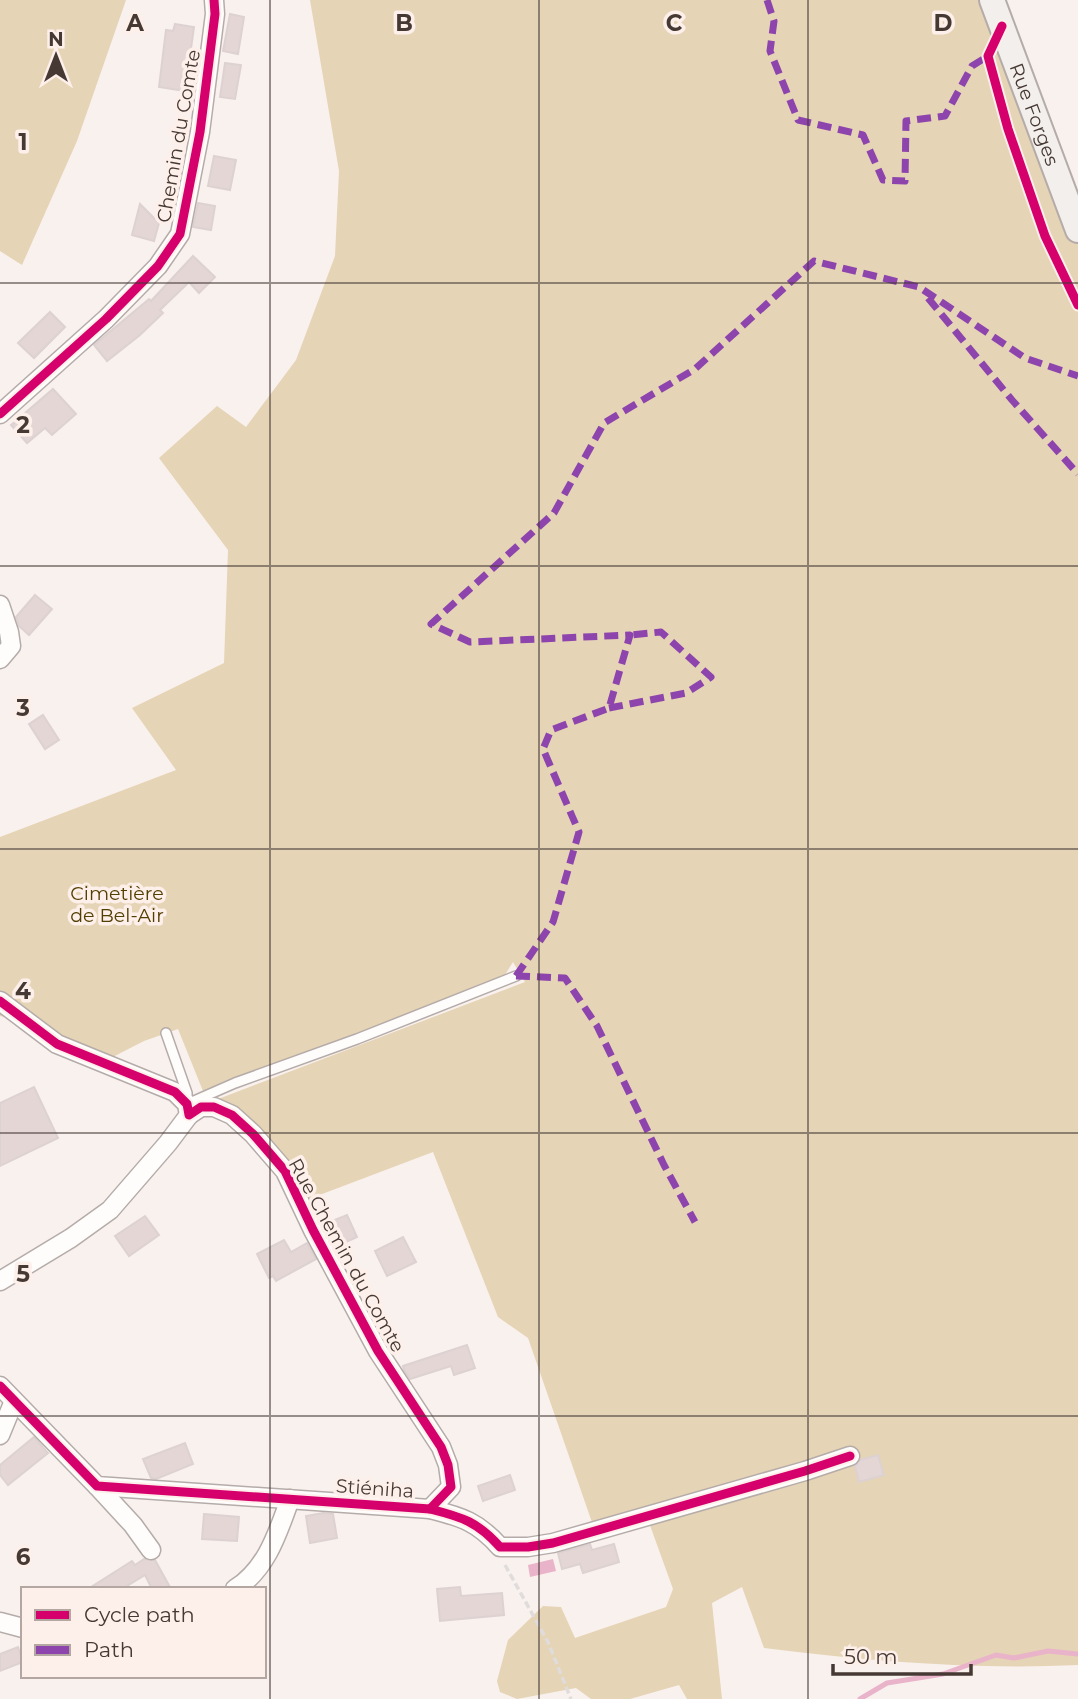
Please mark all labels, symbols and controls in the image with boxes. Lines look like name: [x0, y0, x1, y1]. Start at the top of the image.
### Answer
text: A: [125, 9, 144, 37]
text: B: [395, 9, 413, 37]
text: C: [666, 9, 683, 37]
text: D: [934, 9, 953, 37]
north arrow: [21, 21, 91, 91]
text: N: [48, 28, 64, 51]
street label: Chemin du Comte: [152, 48, 205, 224]
street label: Rue Forges: [1005, 60, 1064, 169]
text: 1: [18, 128, 28, 156]
text: 2: [16, 411, 30, 439]
text: 3: [15, 694, 30, 722]
park label: Cimetière de Bel-Air: [70, 882, 164, 927]
text: 4: [15, 977, 31, 1005]
street label: Rue Chemin du Comte: [284, 1154, 410, 1356]
text: 5: [16, 1260, 30, 1288]
street label: Stiéniha: [335, 1474, 415, 1503]
text: 6: [16, 1543, 31, 1571]
legend: [21, 1587, 266, 1678]
text: Cycle path: [84, 1602, 195, 1627]
scale bar: [833, 1632, 971, 1676]
text: Path: [84, 1637, 134, 1662]
text: 50 m: [844, 1644, 898, 1669]

